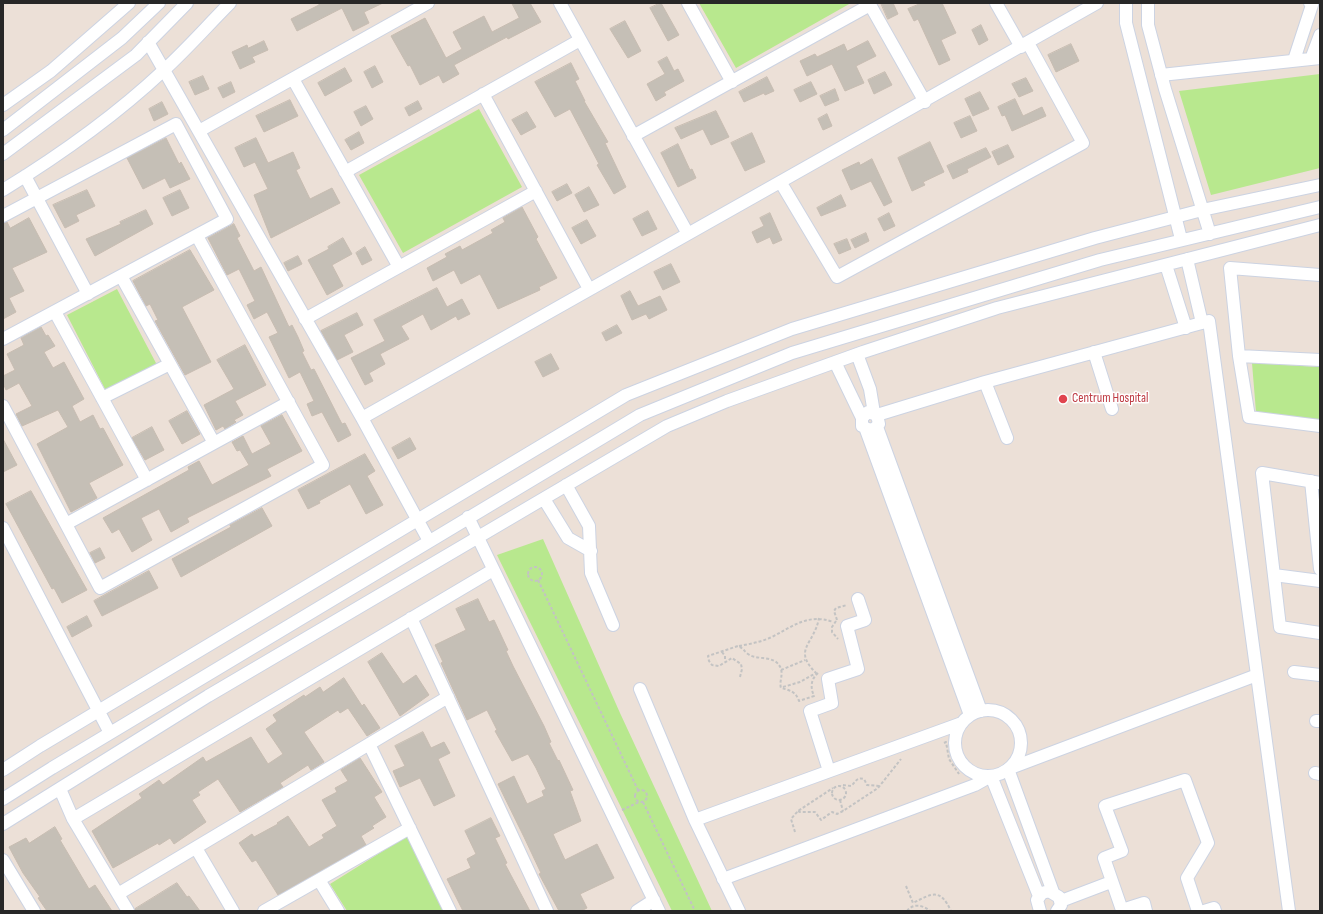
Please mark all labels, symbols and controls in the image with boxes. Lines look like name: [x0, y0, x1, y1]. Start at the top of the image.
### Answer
place label: Centrum Hospital: [1072, 391, 1148, 407]
marker: Centrum Hospital: [1057, 393, 1069, 405]

